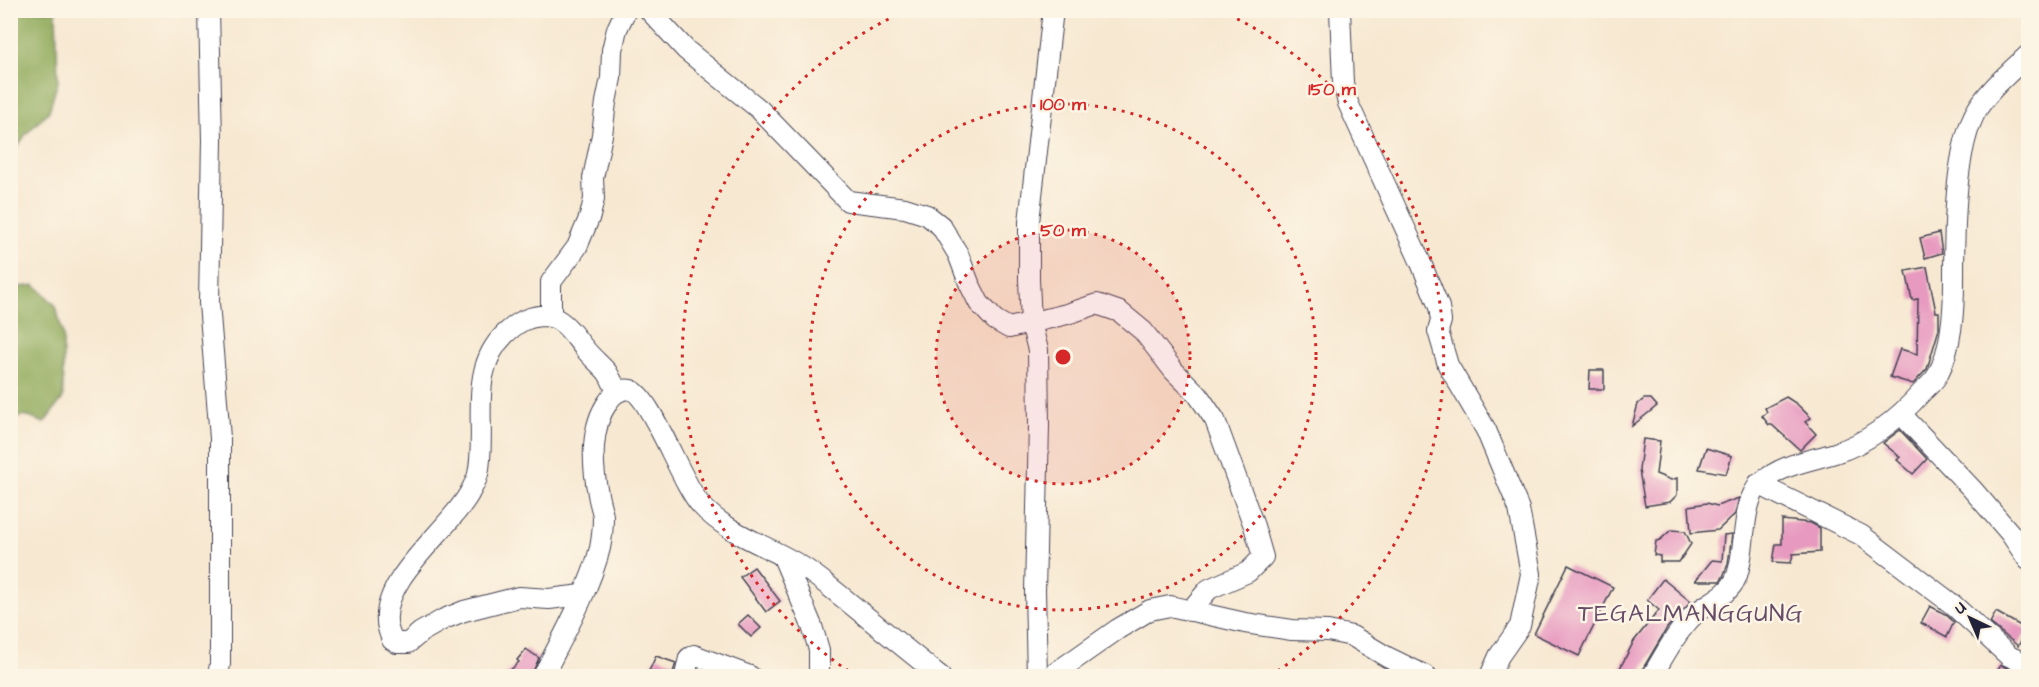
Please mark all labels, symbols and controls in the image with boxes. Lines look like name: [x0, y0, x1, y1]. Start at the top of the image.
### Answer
text: 150 m: [1308, 77, 1357, 102]
text: 100 m: [1040, 92, 1087, 117]
text: 50 m: [1040, 218, 1087, 243]
centre of rings: [1053, 347, 1073, 367]
north arrow: [1940, 588, 2000, 648]
district label: TEGALMANGGUNG: [1578, 597, 1804, 631]
text: U: [1949, 597, 1971, 619]

